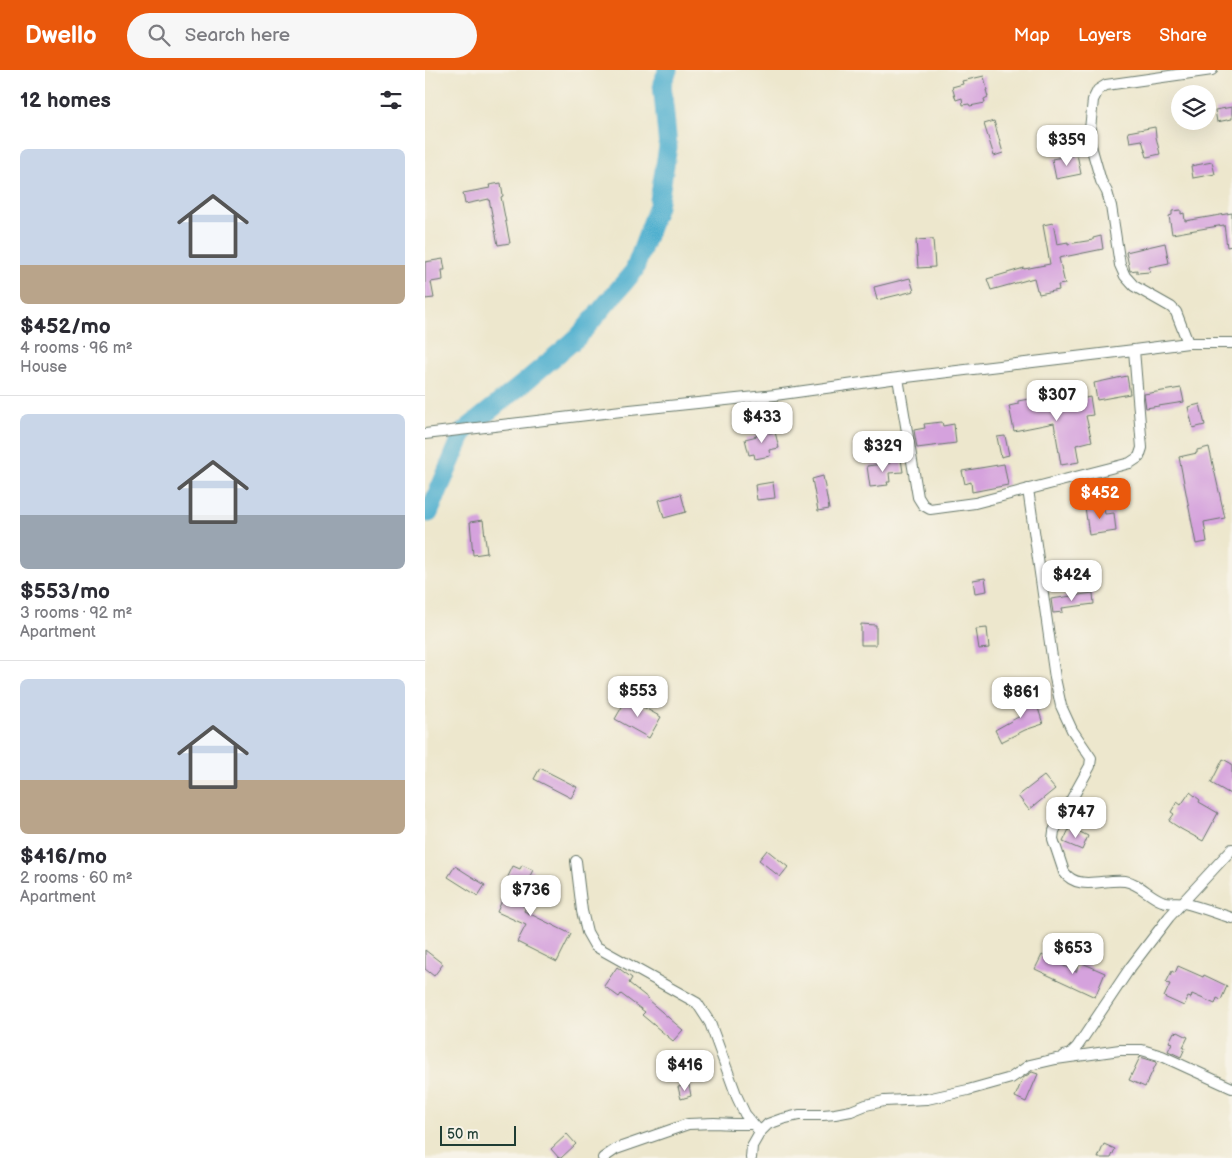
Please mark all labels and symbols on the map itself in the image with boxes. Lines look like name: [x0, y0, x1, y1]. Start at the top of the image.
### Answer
pin: $359: [1037, 124, 1097, 167]
pin: $307: [1027, 380, 1087, 422]
pin: $433: [732, 402, 792, 444]
pin: $329: [853, 430, 913, 473]
pin: $452: [1070, 478, 1130, 520]
pin: $424: [1042, 560, 1102, 602]
pin: $553: [608, 676, 668, 718]
pin: $861: [991, 676, 1051, 719]
pin: $747: [1046, 796, 1106, 839]
pin: $736: [501, 874, 561, 917]
pin: $653: [1043, 932, 1103, 975]
pin: $416: [655, 1050, 715, 1092]
scale bar: [440, 1123, 516, 1146]

